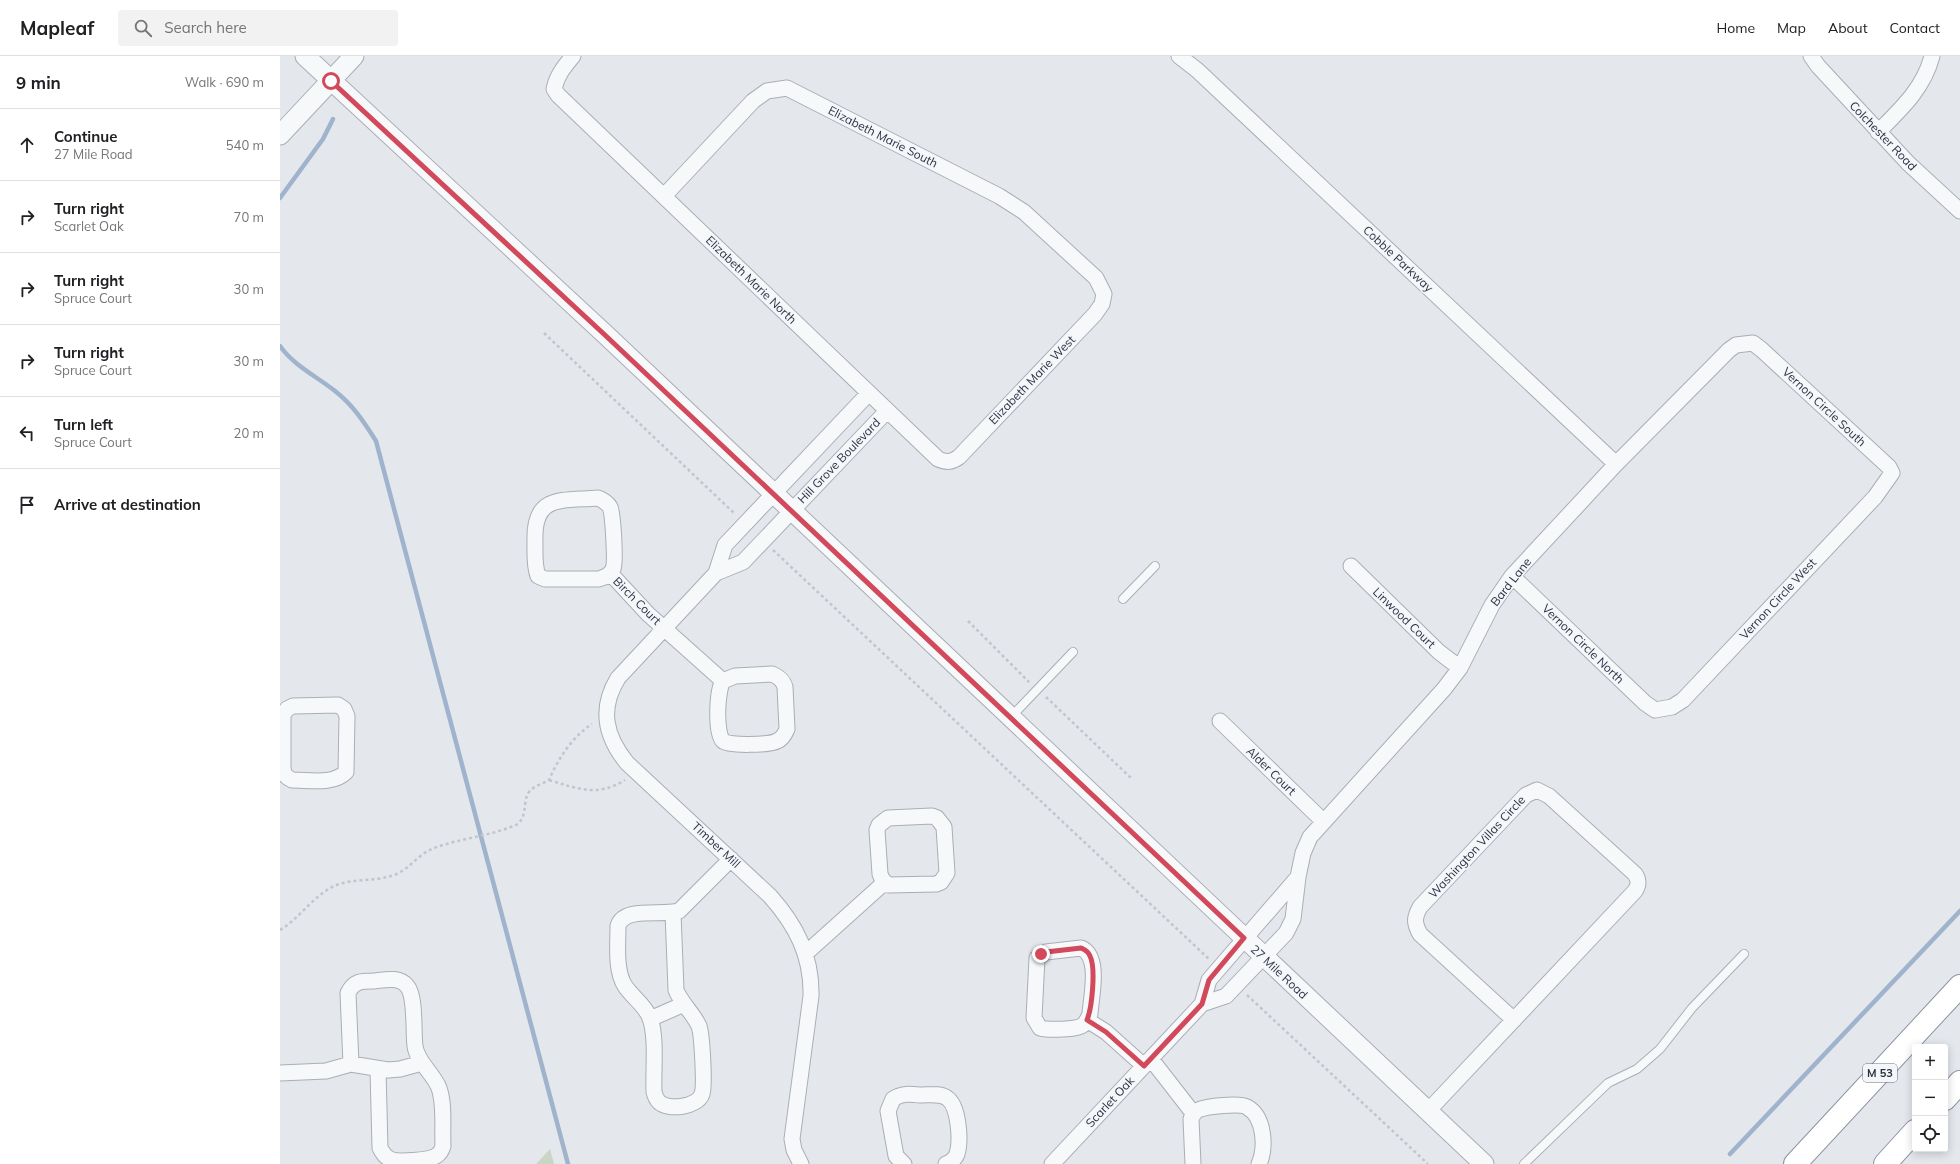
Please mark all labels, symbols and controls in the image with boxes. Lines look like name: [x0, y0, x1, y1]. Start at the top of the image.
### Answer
search box: [118, 10, 398, 46]
text: Mapleaf: [20, 16, 94, 40]
icon: search: [132, 17, 154, 39]
text: Search here: [164, 18, 247, 37]
text: Home: [1716, 19, 1755, 37]
text: Map: [1777, 19, 1806, 37]
text: About: [1828, 19, 1868, 37]
text: Contact: [1890, 19, 1940, 37]
text: 9 min: [16, 72, 61, 93]
route start: [322, 72, 340, 90]
text: Walk · 690 m: [185, 74, 264, 90]
street label: Colchester Road: [1847, 98, 1920, 173]
street label: Elizabeth Marie South: [826, 102, 941, 171]
text: Continue: [54, 127, 117, 146]
icon: ahead: [16, 134, 38, 156]
text: 540 m: [226, 137, 264, 153]
text: 27 Mile Road: [54, 146, 133, 162]
text: Turn right: [54, 199, 124, 218]
icon: right: [16, 206, 38, 228]
text: 70 m: [234, 209, 264, 225]
text: Scarlet Oak: [54, 218, 124, 234]
street label: Cobble Parkway: [1360, 222, 1437, 295]
street label: Elizabeth Marie North: [703, 232, 800, 327]
text: Turn right: [54, 271, 124, 290]
icon: right: [16, 278, 38, 300]
text: 30 m: [234, 281, 264, 297]
text: Spruce Court: [54, 290, 132, 306]
street label: Elizabeth Marie West: [985, 332, 1078, 427]
text: Turn right: [54, 343, 124, 362]
icon: right: [16, 350, 38, 372]
text: 30 m: [234, 353, 264, 369]
text: Spruce Court: [54, 362, 132, 378]
street label: Vernon Circle South: [1779, 364, 1869, 449]
text: Turn left: [54, 415, 113, 434]
street label: Hill Grove Boulevard: [794, 415, 883, 506]
icon: left: [16, 422, 38, 444]
text: 20 m: [234, 425, 264, 441]
text: Spruce Court: [54, 434, 132, 450]
icon: arrive: [16, 494, 38, 516]
text: Arrive at destination: [54, 495, 201, 514]
street label: Bard Lane: [1487, 555, 1534, 609]
street label: Vernon Circle West: [1736, 555, 1819, 642]
street label: Birch Court: [610, 573, 665, 628]
street label: Linwood Court: [1370, 584, 1439, 651]
street label: Vernon Circle North: [1539, 601, 1627, 687]
street label: Alder Court: [1243, 743, 1299, 798]
street label: Washington Villas Circle: [1425, 792, 1528, 901]
street label: Timber Mill: [689, 818, 744, 871]
street label: 27 Mile Road: [1248, 941, 1311, 1002]
route end: [1032, 945, 1050, 963]
map controls: [1912, 1044, 1948, 1152]
button: +: [1912, 1044, 1948, 1080]
road number: M 53: [1863, 1064, 1897, 1082]
street label: Scarlet Oak: [1082, 1072, 1138, 1130]
button: −: [1912, 1080, 1948, 1116]
button: locate: [1912, 1116, 1948, 1152]

